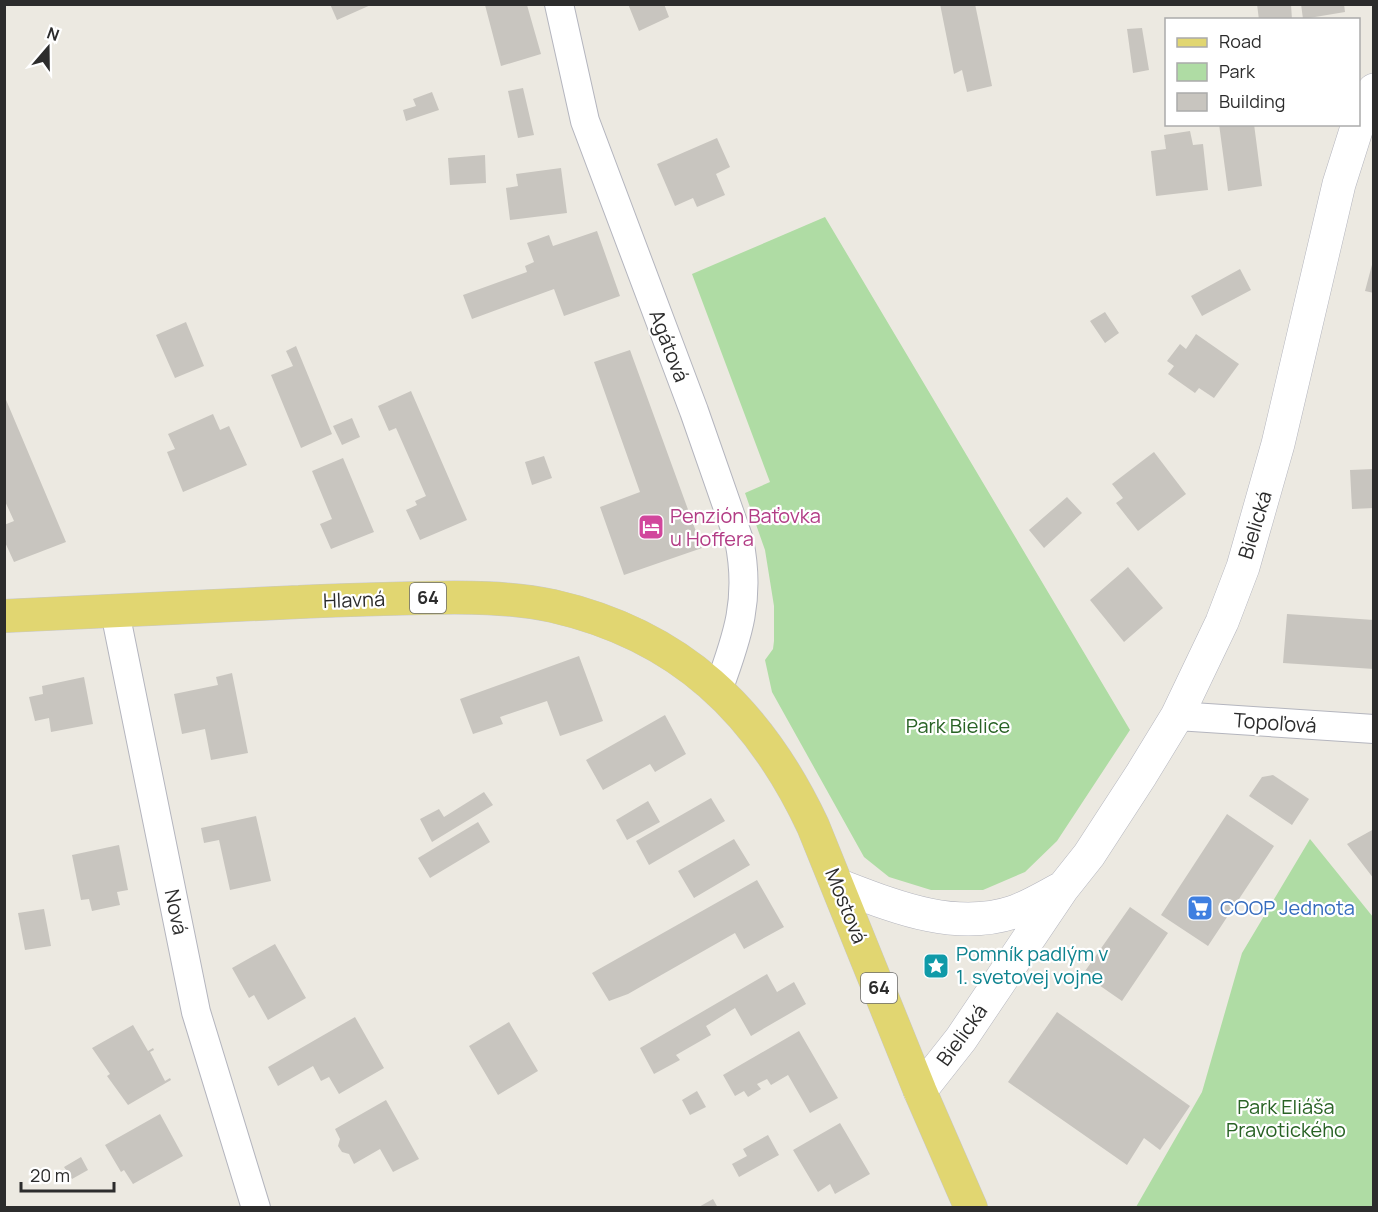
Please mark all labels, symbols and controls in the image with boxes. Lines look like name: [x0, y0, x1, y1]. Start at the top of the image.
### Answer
north arrow: [18, 18, 78, 78]
legend: [1165, 18, 1360, 126]
text: N: [44, 22, 62, 46]
text: Road: [1219, 29, 1262, 53]
text: Park: [1219, 59, 1256, 83]
text: Building: [1219, 89, 1285, 113]
street label: Agátová: [643, 306, 696, 386]
street label: Bielická: [1231, 487, 1278, 562]
place label: Penzión Baťovka u Hoffera: [670, 502, 821, 552]
hotel icon: Penzión Baťovka u Hoffera: [636, 512, 666, 542]
road number: 64: [410, 583, 446, 613]
street label: Hlavná: [322, 585, 386, 614]
street label: Topoľová: [1233, 706, 1317, 739]
park label: Park Bielice: [906, 712, 1010, 739]
street label: Mostová: [819, 864, 874, 947]
street label: Nová: [159, 887, 194, 937]
supermarket icon: COOP Jednota: [1185, 893, 1215, 923]
place label: COOP Jednota: [1220, 894, 1355, 921]
place label: Pomník padlým v 1. svetovej vojne: [956, 940, 1108, 990]
place icon: Pomník padlým v 1. svetovej vojne: [921, 951, 951, 981]
road number: 64: [861, 973, 897, 1003]
street label: Bielická: [930, 998, 993, 1071]
park label: Park Eliáša Pravotického: [1226, 1093, 1346, 1143]
scale bar: [21, 1155, 114, 1193]
text: 20 m: [30, 1163, 70, 1187]

